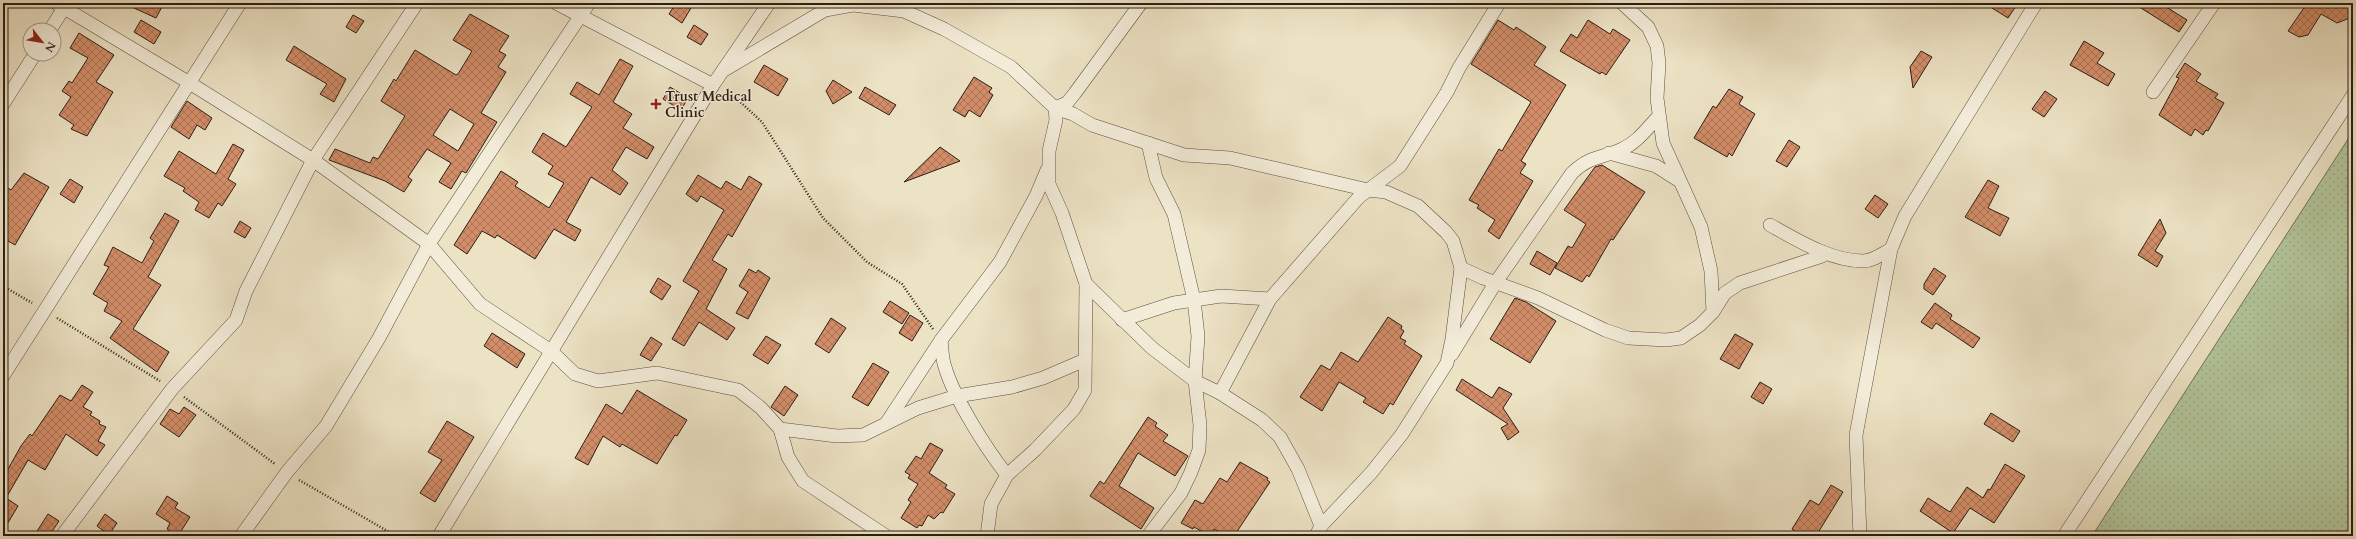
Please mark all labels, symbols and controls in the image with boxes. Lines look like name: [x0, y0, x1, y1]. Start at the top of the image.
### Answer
north arrow: [22, 22, 62, 62]
text: N: [41, 39, 59, 55]
place label: Trust Medical Clinic: [665, 87, 752, 122]
marker: Trust Medical Clinic: [650, 98, 662, 110]

